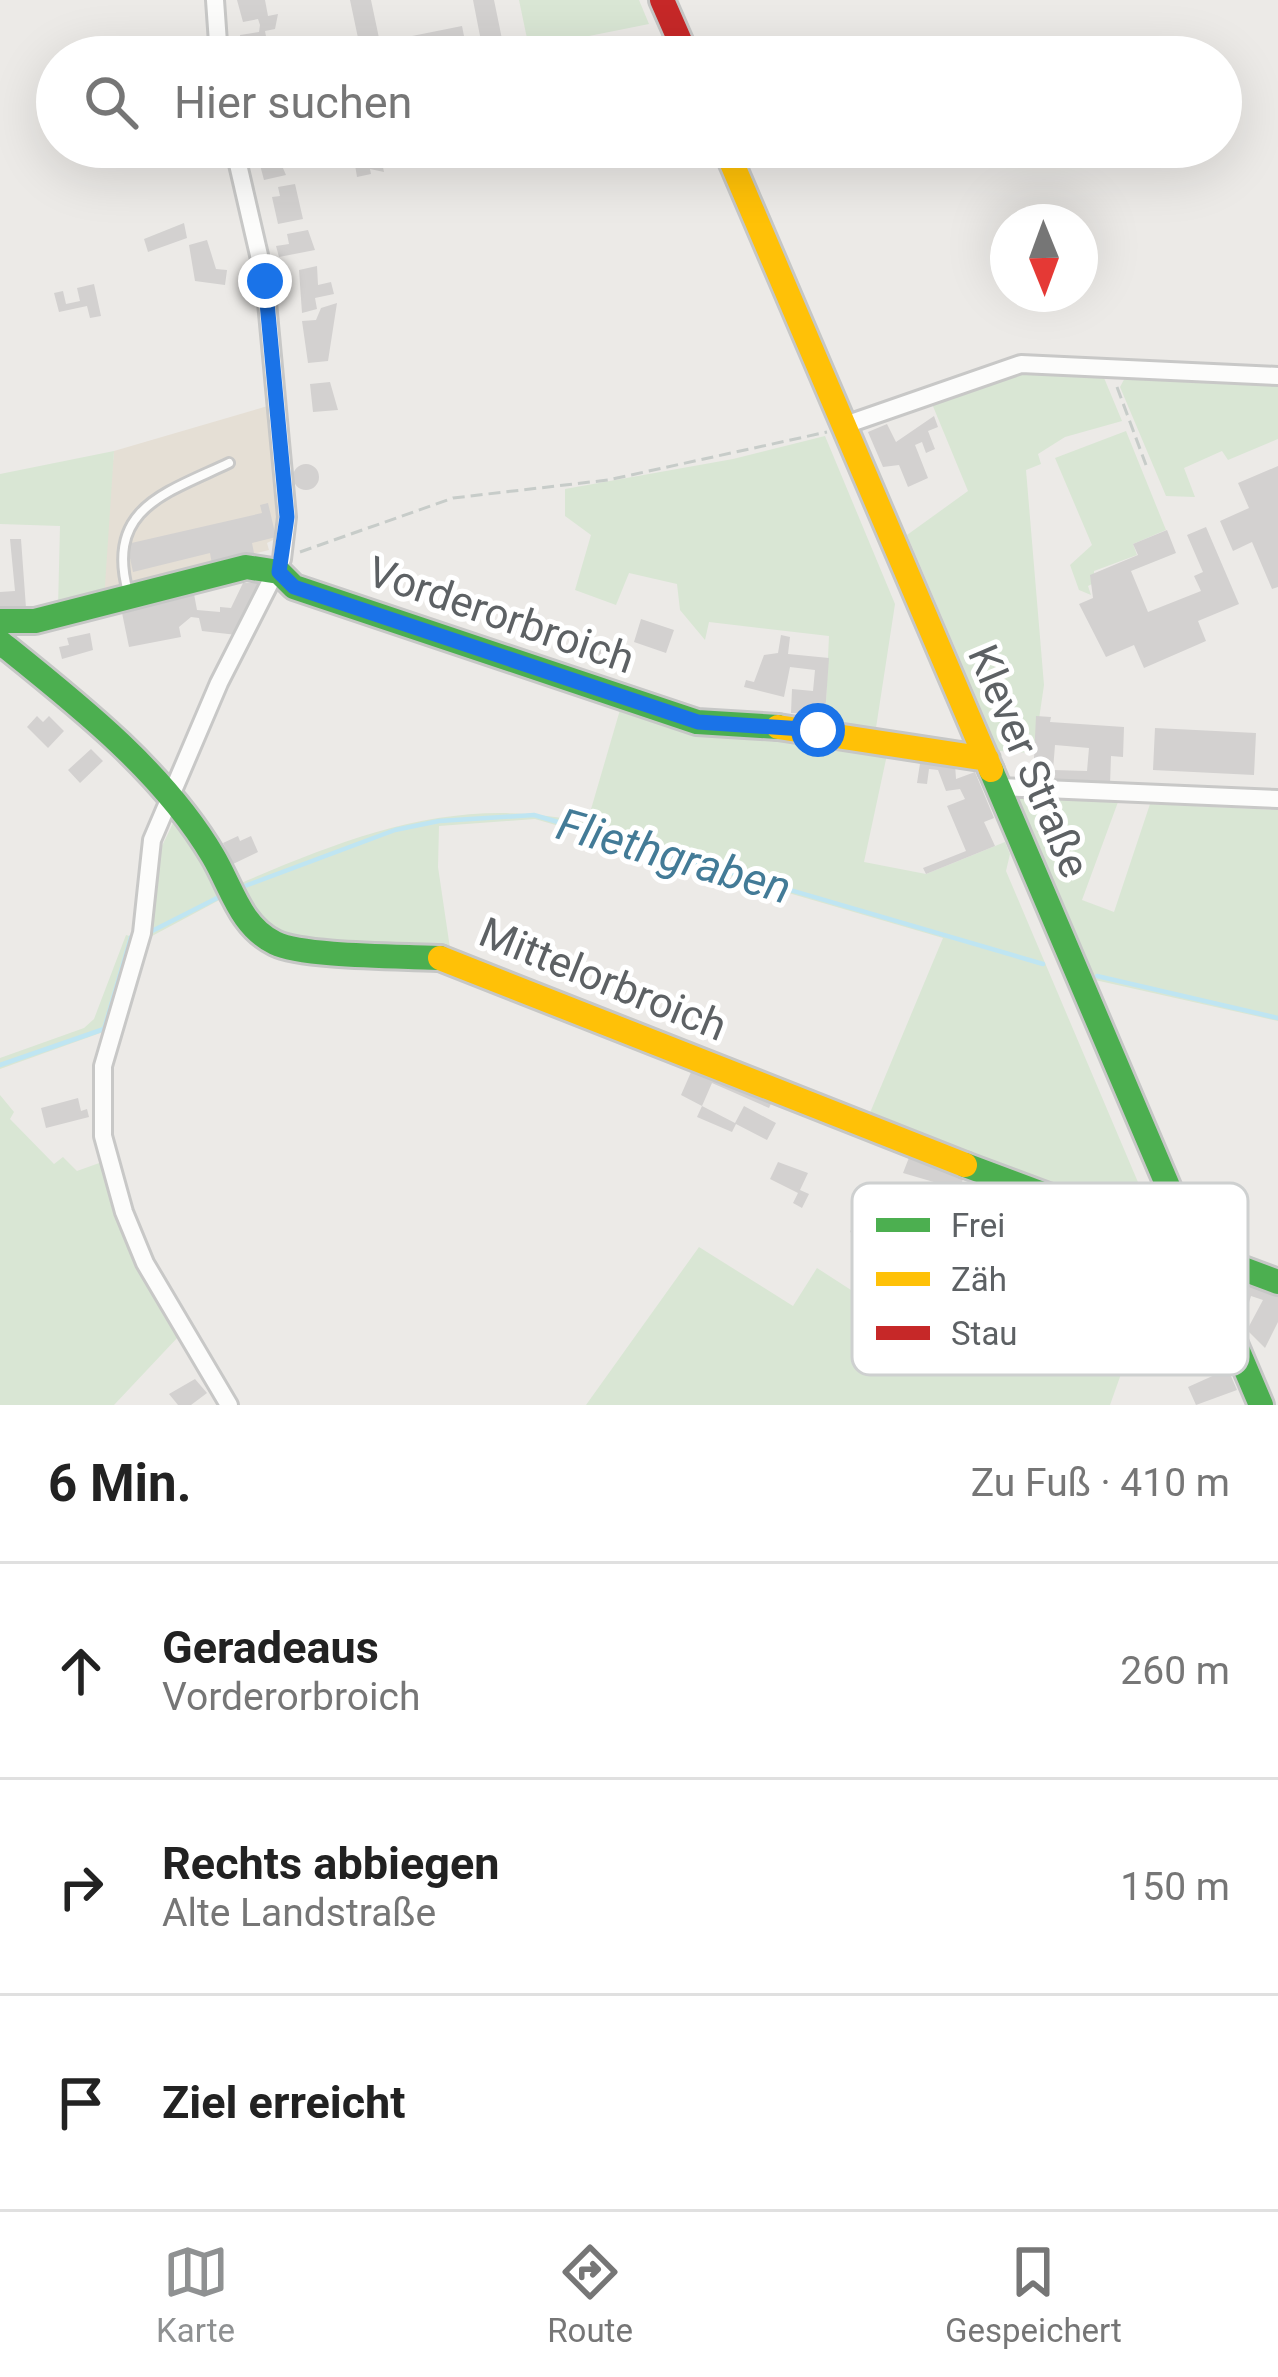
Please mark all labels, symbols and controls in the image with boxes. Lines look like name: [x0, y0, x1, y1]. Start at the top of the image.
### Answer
search box: [36, 36, 1242, 168]
icon: search: [78, 69, 144, 135]
text: Hier suchen: [174, 76, 412, 129]
north arrow: [990, 204, 1098, 312]
route end: [238, 254, 292, 308]
street label: Vorderorbroich: [361, 547, 641, 683]
street label: Klever Straße: [958, 637, 1100, 885]
route start: [791, 703, 845, 757]
water label: Fliethgraben: [551, 797, 797, 915]
street label: Mittelorbroich: [472, 907, 734, 1051]
legend: [852, 1183, 1248, 1375]
text: Frei: [951, 1206, 1005, 1245]
text: Zäh: [951, 1260, 1007, 1299]
text: Stau: [951, 1314, 1018, 1353]
text: 6 Min.: [48, 1454, 191, 1513]
text: Zu Fuß · 410 m: [971, 1460, 1230, 1506]
text: Geradeaus: [162, 1621, 379, 1674]
icon: ahead: [48, 1638, 114, 1704]
text: 260 m: [1120, 1648, 1230, 1694]
text: Vorderorbroich: [162, 1674, 420, 1720]
text: Rechts abbiegen: [162, 1837, 499, 1890]
icon: right: [48, 1854, 114, 1920]
text: 150 m: [1120, 1864, 1230, 1910]
text: Alte Landstraße: [162, 1890, 436, 1936]
icon: arrive: [48, 2070, 114, 2136]
text: Ziel erreicht: [162, 2076, 406, 2129]
tab: Karte: [156, 2239, 235, 2350]
tab: Route: [547, 2239, 633, 2350]
tab: Gespeichert: [945, 2239, 1122, 2350]

